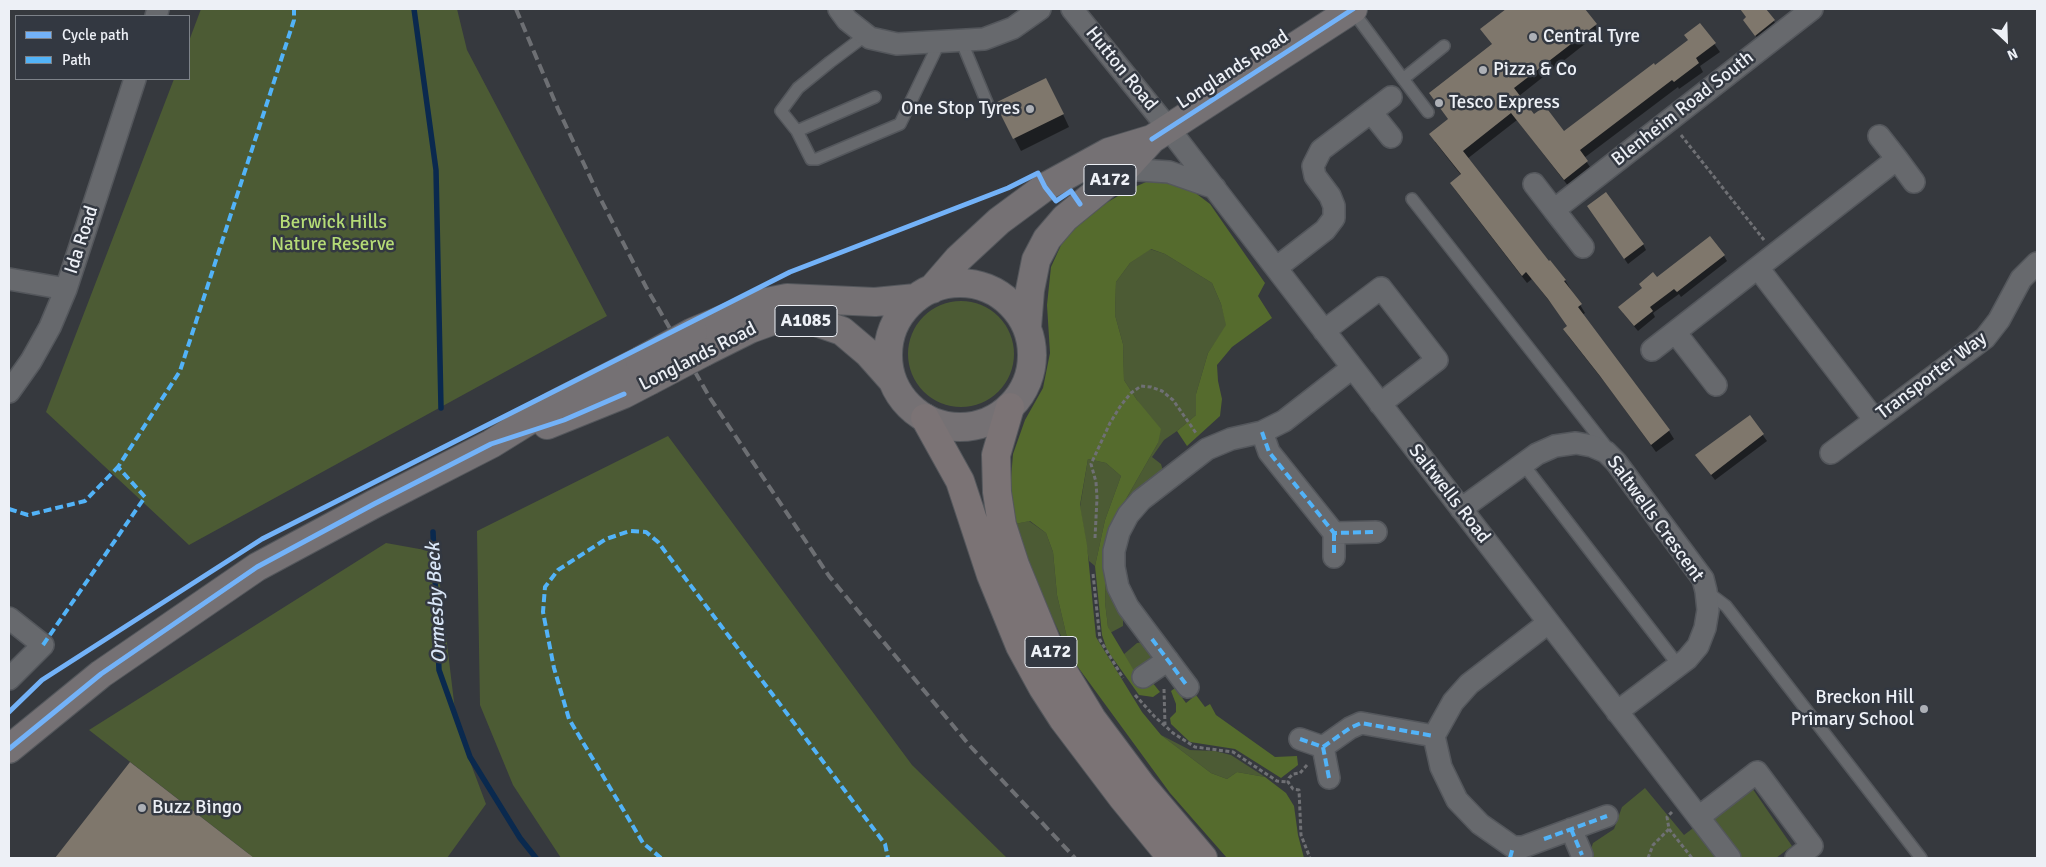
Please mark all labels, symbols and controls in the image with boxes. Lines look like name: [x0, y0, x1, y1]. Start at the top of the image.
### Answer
legend: [15, 15, 190, 80]
north arrow: [1981, 15, 2031, 65]
street label: Hutton Road: [1080, 22, 1162, 116]
street label: Longlands Road: [1173, 25, 1293, 115]
text: Cycle path: [62, 26, 129, 44]
place label: Central Tyre: [1543, 26, 1640, 48]
marker: Central Tyre: [1527, 31, 1539, 43]
text: N: [2004, 44, 2020, 64]
street label: Blenheim Road South: [1608, 47, 1758, 171]
text: Path: [62, 51, 91, 69]
place label: Pizza & Co: [1493, 59, 1577, 81]
marker: Pizza & Co: [1477, 64, 1489, 76]
place label: Tesco Express: [1449, 92, 1560, 114]
marker: Tesco Express: [1433, 97, 1445, 109]
place label: One Stop Tyres: [901, 98, 1020, 120]
marker: One Stop Tyres: [1024, 103, 1036, 115]
road number: A172: [1084, 164, 1136, 196]
street label: Ida Road: [60, 203, 104, 277]
park label: Berwick Hills Nature Reserve: [271, 212, 395, 256]
road number: A1085: [775, 306, 837, 336]
street label: Longlands Road: [636, 318, 760, 396]
street label: Transporter Way: [1873, 327, 1991, 425]
street label: Saltwells Road: [1403, 440, 1495, 548]
street label: Saltwells Crescent: [1602, 452, 1708, 586]
water label: Ormesby Beck: [422, 542, 452, 664]
road number: A172: [1025, 636, 1077, 668]
place label: Breckon Hill Primary School: [1791, 687, 1914, 731]
marker: Breckon Hill Primary School: [1918, 703, 1930, 715]
place label: Buzz Bingo: [152, 797, 242, 819]
marker: Buzz Bingo: [136, 802, 148, 814]

